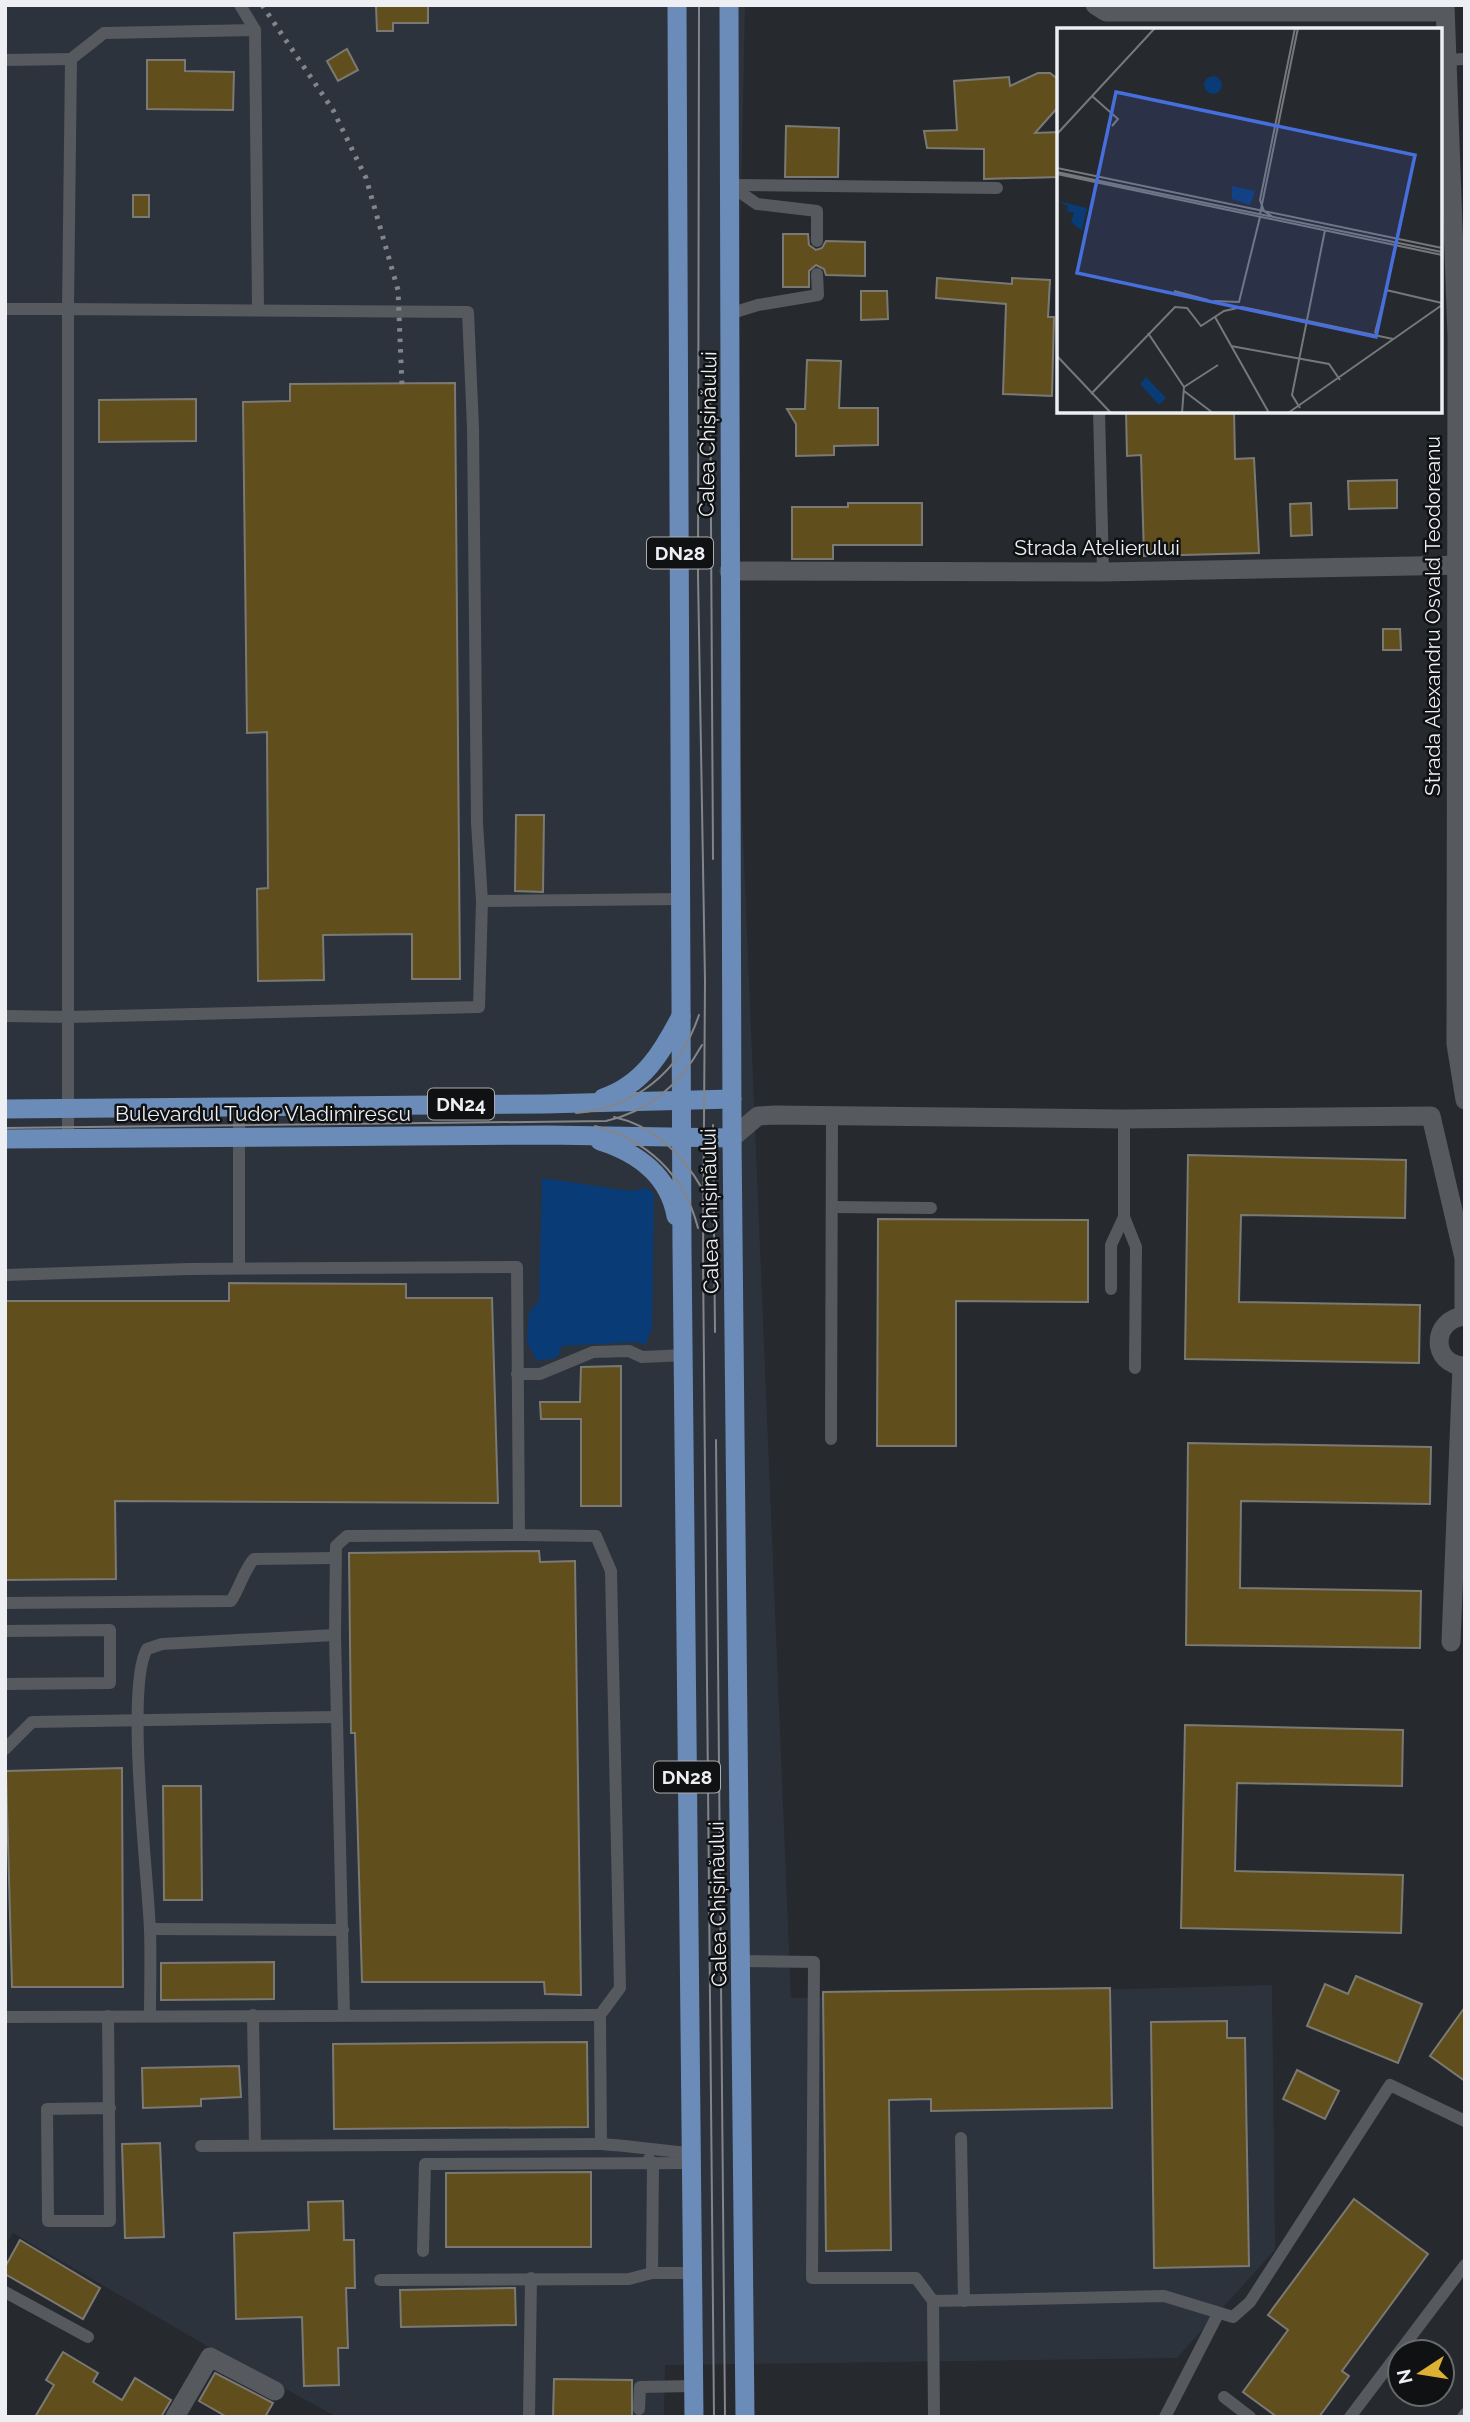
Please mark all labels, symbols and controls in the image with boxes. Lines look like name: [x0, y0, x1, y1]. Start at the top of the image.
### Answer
inset map: [1057, 28, 1442, 413]
street label: Calea Chișinăului: [694, 351, 721, 517]
street label: Strada Alexandru Osvald Teodoreanu: [1420, 436, 1445, 796]
street label: Strada Atelierului: [1014, 535, 1180, 560]
road number: DN28: [647, 538, 713, 568]
road number: DN24: [428, 1088, 494, 1120]
street label: Bulevardul Tudor Vladimirescu: [115, 1101, 411, 1126]
street label: Calea Chișinăului: [696, 1128, 723, 1294]
road number: DN28: [654, 1762, 720, 1792]
street label: Calea Chișinăului: [704, 1821, 731, 1987]
north arrow: [1386, 2338, 1456, 2408]
text: N: [1392, 2367, 1417, 2386]

